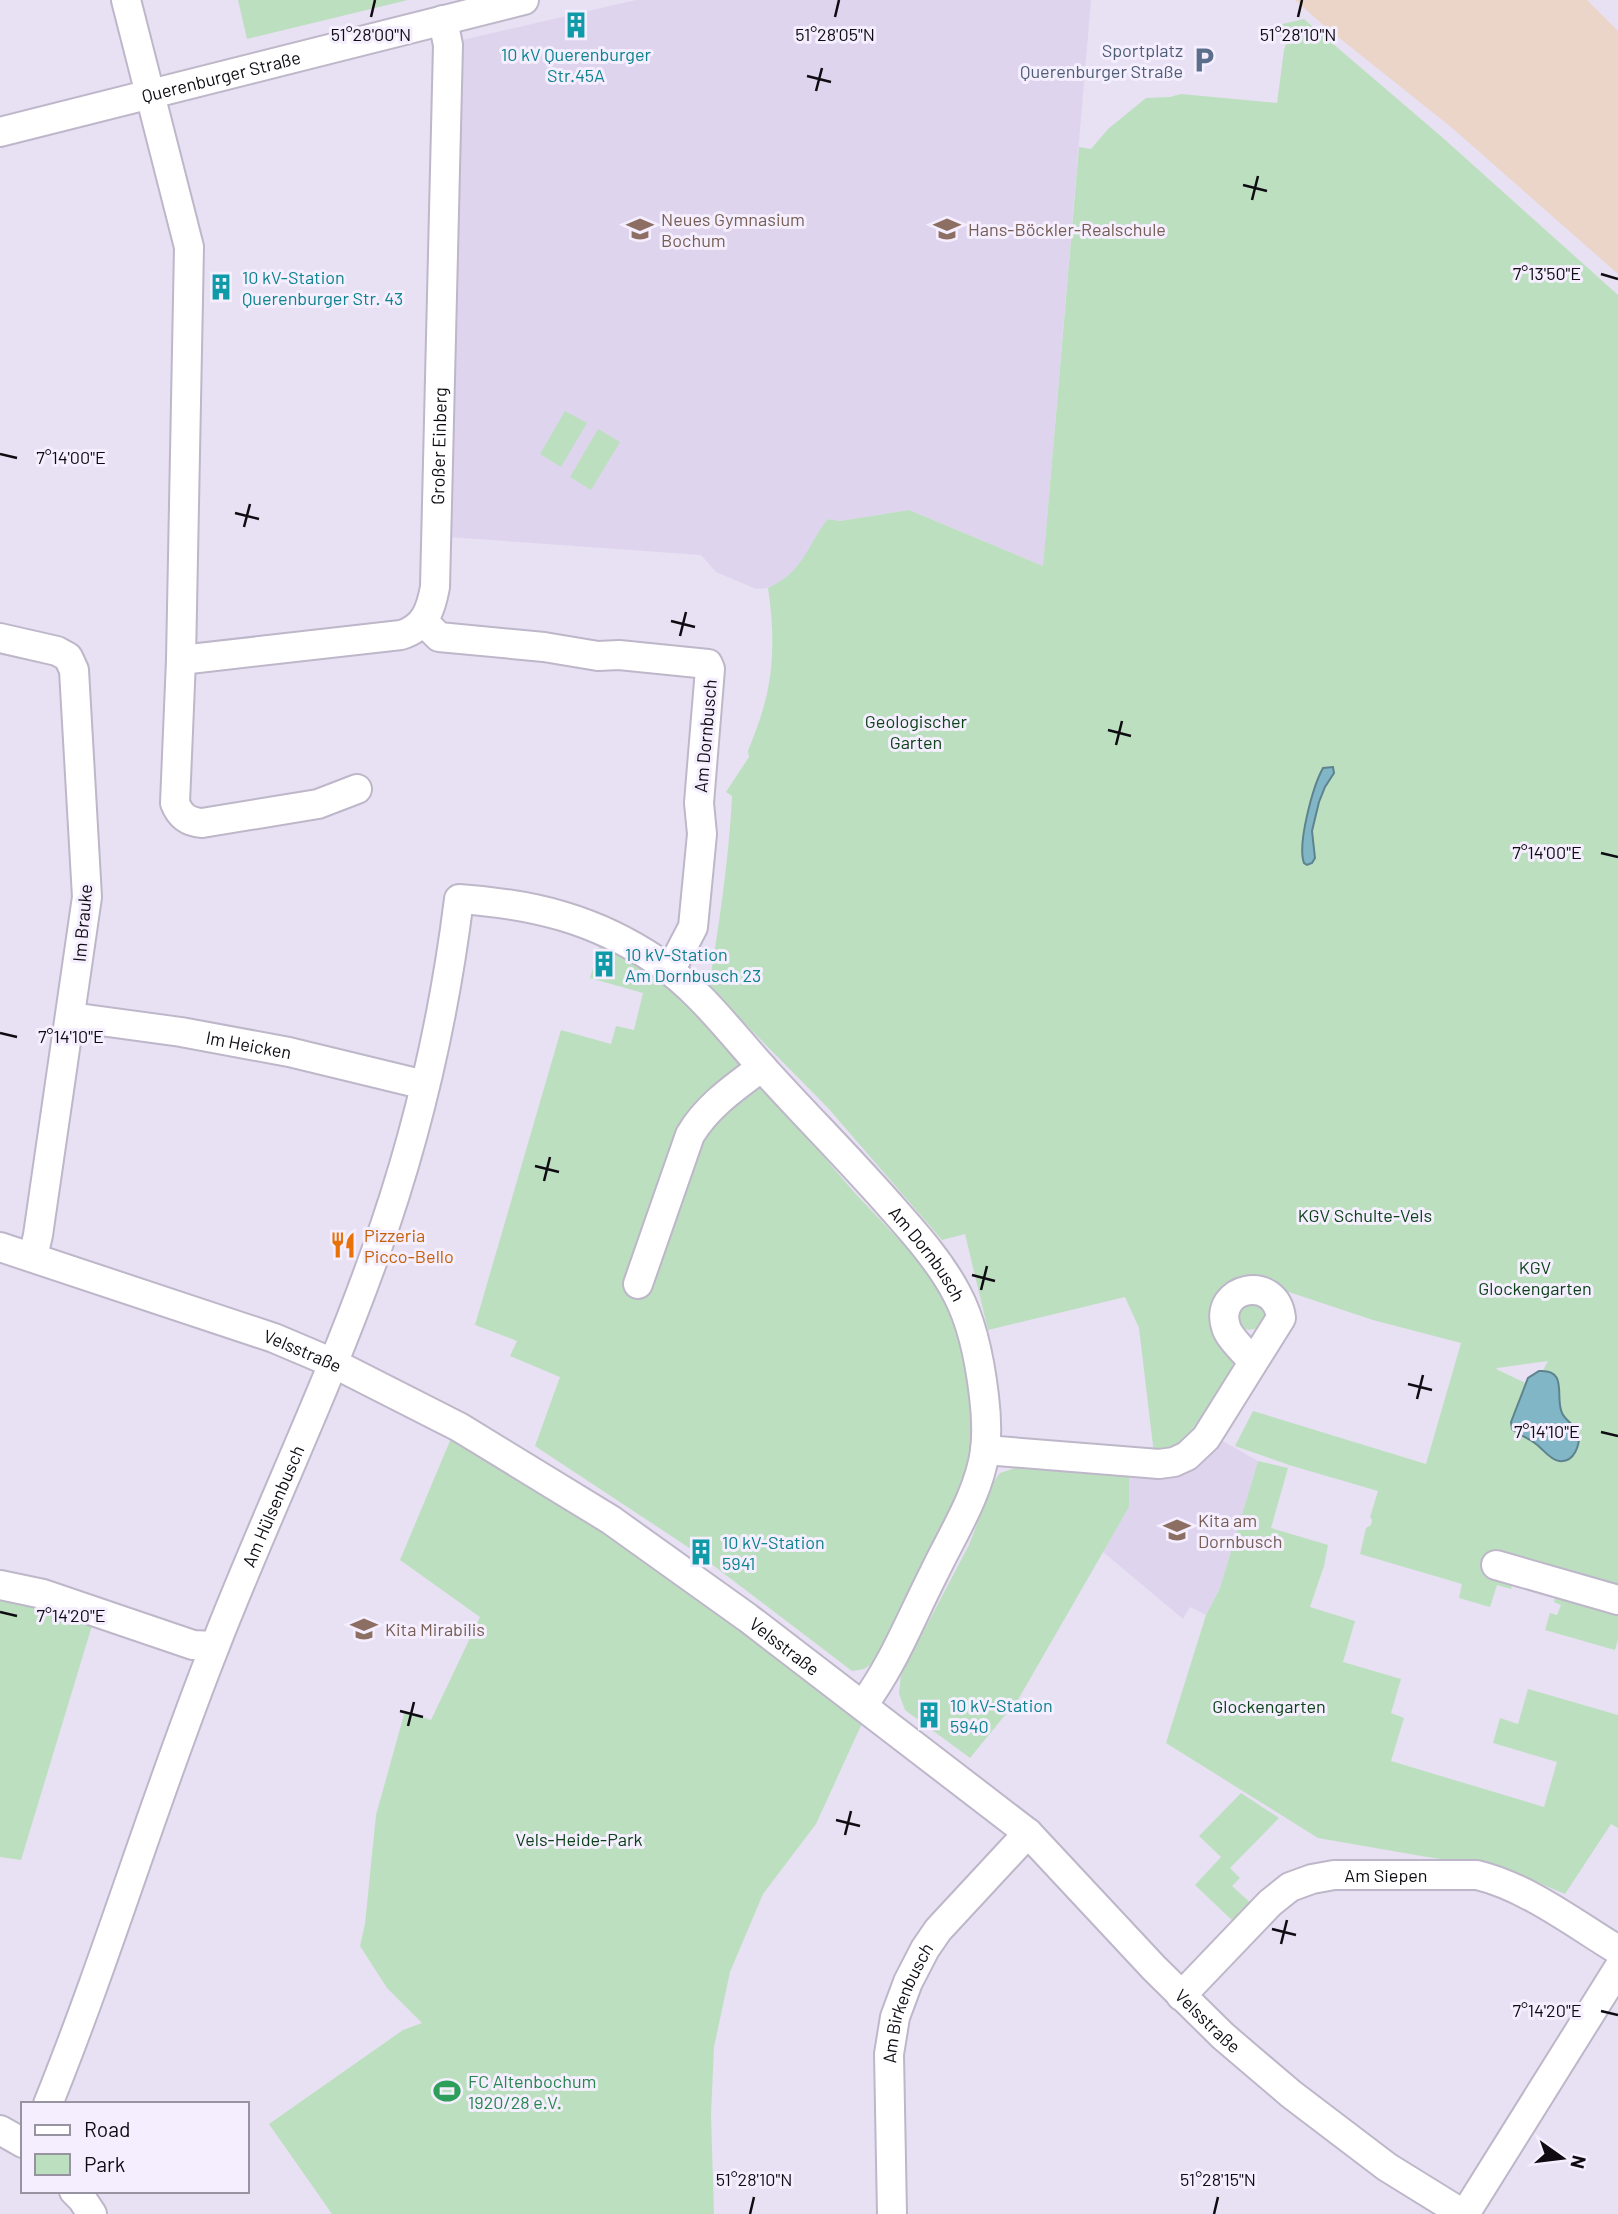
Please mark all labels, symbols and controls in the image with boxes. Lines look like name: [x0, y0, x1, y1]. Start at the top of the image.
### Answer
building icon: 10 kV Querenburger Str.45A: [561, 10, 591, 40]
text: 51°28'00"N: [331, 23, 411, 45]
text: 51°28'05"N: [795, 23, 875, 45]
text: 51°28'10"N: [1260, 23, 1336, 45]
place label: Sportplatz Querenburger Straße: [1020, 39, 1183, 82]
place label: 10 kV Querenburger Str.45A: [501, 43, 652, 86]
parking icon: Sportplatz Querenburger Straße: [1189, 45, 1219, 75]
street label: Querenburger Straße: [139, 46, 303, 107]
place label: Neues Gymnasium Bochum: [661, 208, 805, 251]
school or university icon: Neues Gymnasium Bochum: [625, 214, 655, 244]
school or university icon: Hans-Böckler-Realschule: [932, 214, 962, 244]
place label: Hans-Böckler-Realschule: [968, 218, 1166, 240]
text: 7°13'50"E: [1513, 262, 1581, 284]
place label: 10 kV-Station Querenburger Str. 43: [242, 266, 403, 309]
building icon: 10 kV-Station Querenburger Str. 43: [206, 272, 236, 302]
street label: Großer Einberg: [426, 387, 451, 505]
text: 7°14'00"E: [36, 446, 106, 468]
street label: Am Dornbusch: [689, 678, 721, 794]
park label: Geologischer Garten: [865, 710, 968, 753]
text: 7°14'00"E: [1512, 841, 1582, 863]
street label: Im Brauke: [68, 883, 96, 963]
place label: 10 kV-Station Am Dornbusch 23: [625, 943, 761, 986]
building icon: 10 kV-Station Am Dornbusch 23: [589, 949, 619, 979]
text: 7°14'10"E: [38, 1025, 104, 1047]
street label: Im Heicken: [204, 1026, 293, 1063]
street label: Am Dornbusch: [885, 1201, 970, 1305]
park label: KGV Schulte-Vels: [1298, 1204, 1432, 1226]
place label: Pizzeria Picco-Bello: [364, 1224, 454, 1267]
restaurant icon: Pizzeria Picco-Bello: [328, 1230, 358, 1260]
park label: KGV Glockengarten: [1478, 1256, 1592, 1299]
street label: Velsstraße: [261, 1324, 345, 1377]
text: 7°14'10"E: [1514, 1420, 1580, 1442]
street label: Am Hülsenbusch: [237, 1442, 309, 1570]
place label: Kita am Dornbusch: [1198, 1509, 1282, 1552]
school or university icon: Kita am Dornbusch: [1162, 1515, 1192, 1545]
place label: 10 kV-Station 5941: [722, 1531, 825, 1574]
building icon: 10 kV-Station 5941: [686, 1537, 716, 1567]
text: 7°14'20"E: [36, 1604, 106, 1626]
street label: Velsstraße: [745, 1612, 824, 1680]
school or university icon: Kita Mirabilis: [349, 1614, 379, 1644]
place label: Kita Mirabilis: [385, 1618, 485, 1640]
place label: 10 kV-Station 5940: [950, 1694, 1053, 1737]
park label: Glockengarten: [1212, 1695, 1326, 1717]
building icon: 10 kV-Station 5940: [914, 1700, 944, 1730]
park label: Vels-Heide-Park: [515, 1828, 643, 1850]
street label: Am Siepen: [1344, 1864, 1428, 1886]
street label: Am Birkenbusch: [878, 1938, 937, 2064]
street label: Velsstraße: [1171, 1984, 1245, 2057]
text: 7°14'20"E: [1512, 1999, 1582, 2021]
place label: FC Altenbochum 1920/28 e.V.: [468, 2070, 596, 2113]
sports icon: FC Altenbochum 1920/28 e.V.: [432, 2076, 462, 2106]
legend: [21, 2102, 248, 2193]
text: Road: [84, 2116, 130, 2141]
north arrow: [1527, 2123, 1597, 2193]
text: Park: [84, 2151, 125, 2176]
text: N: [1566, 2153, 1592, 2171]
text: 51°28'10"N: [716, 2168, 792, 2190]
text: 51°28'15"N: [1180, 2168, 1256, 2190]

